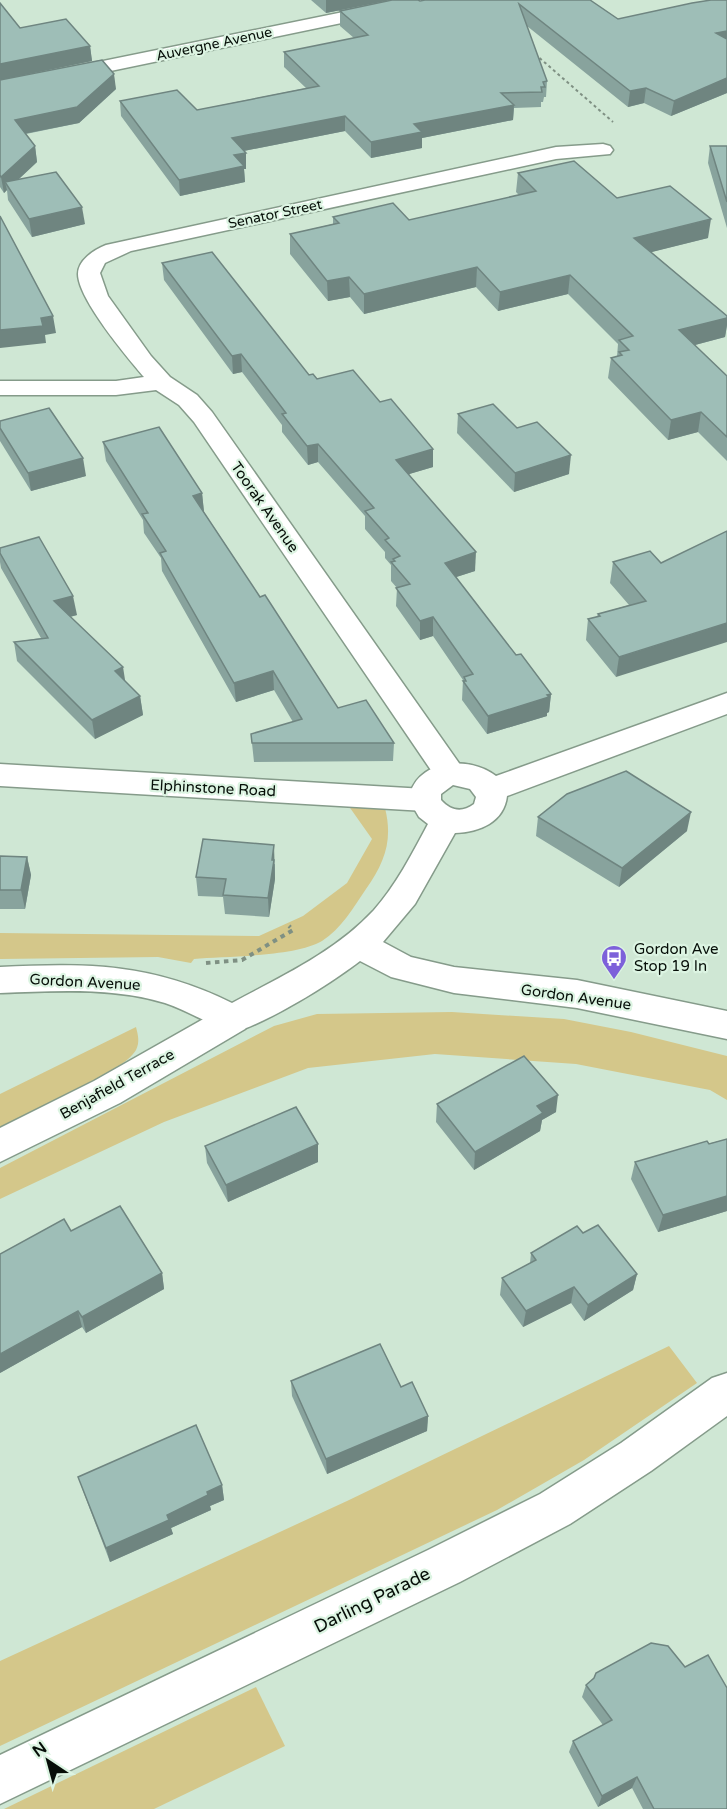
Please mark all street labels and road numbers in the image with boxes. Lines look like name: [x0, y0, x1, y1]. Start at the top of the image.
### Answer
street label: Auvergne Avenue: [154, 23, 274, 65]
street label: Senator Street: [226, 196, 324, 232]
street label: Toorak Avenue: [227, 458, 303, 556]
street label: Elphinstone Road: [150, 776, 276, 800]
street label: Gordon Avenue: [29, 970, 141, 994]
street label: Gordon Avenue: [520, 980, 632, 1014]
street label: Benjafield Terrace: [57, 1045, 177, 1123]
street label: Darling Parade: [310, 1562, 434, 1638]

